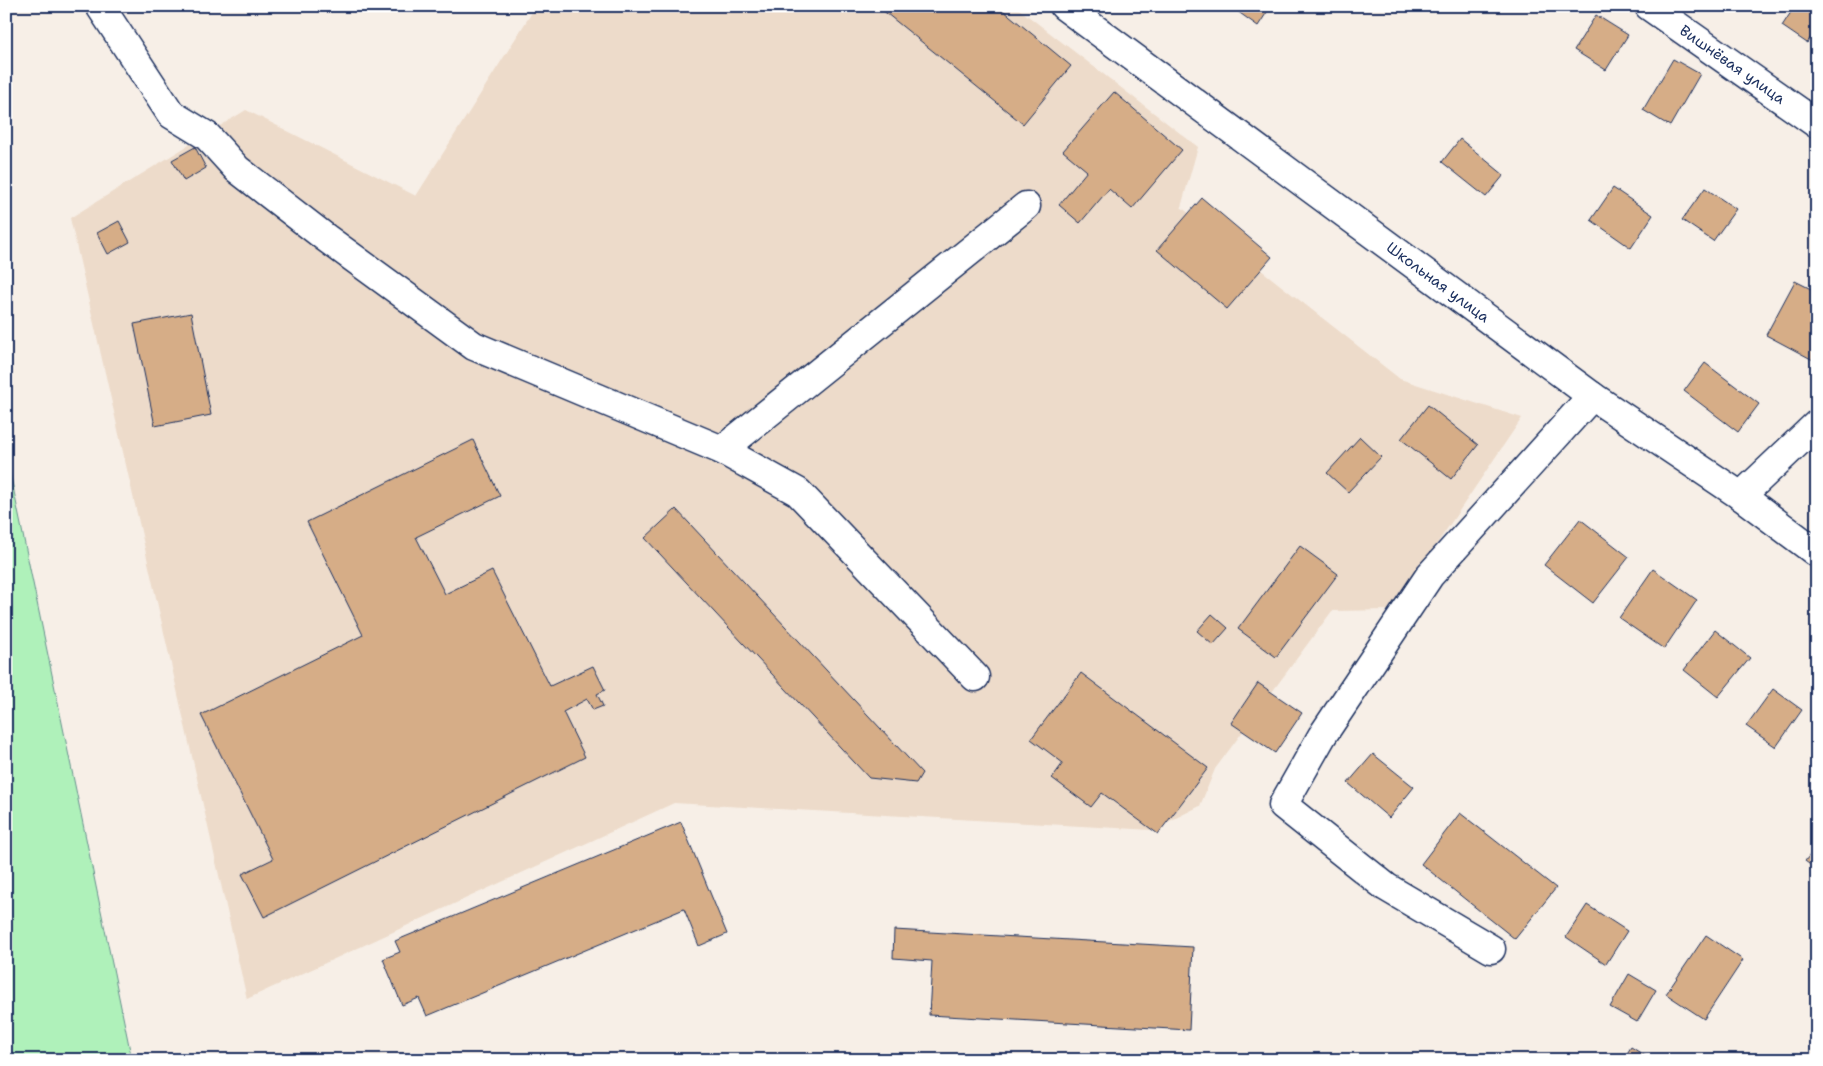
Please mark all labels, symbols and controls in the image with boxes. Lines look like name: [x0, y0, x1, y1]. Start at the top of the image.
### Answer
street label: Вишнёвая улица: [1676, 21, 1790, 109]
street label: Школьная улица: [1382, 238, 1494, 327]

